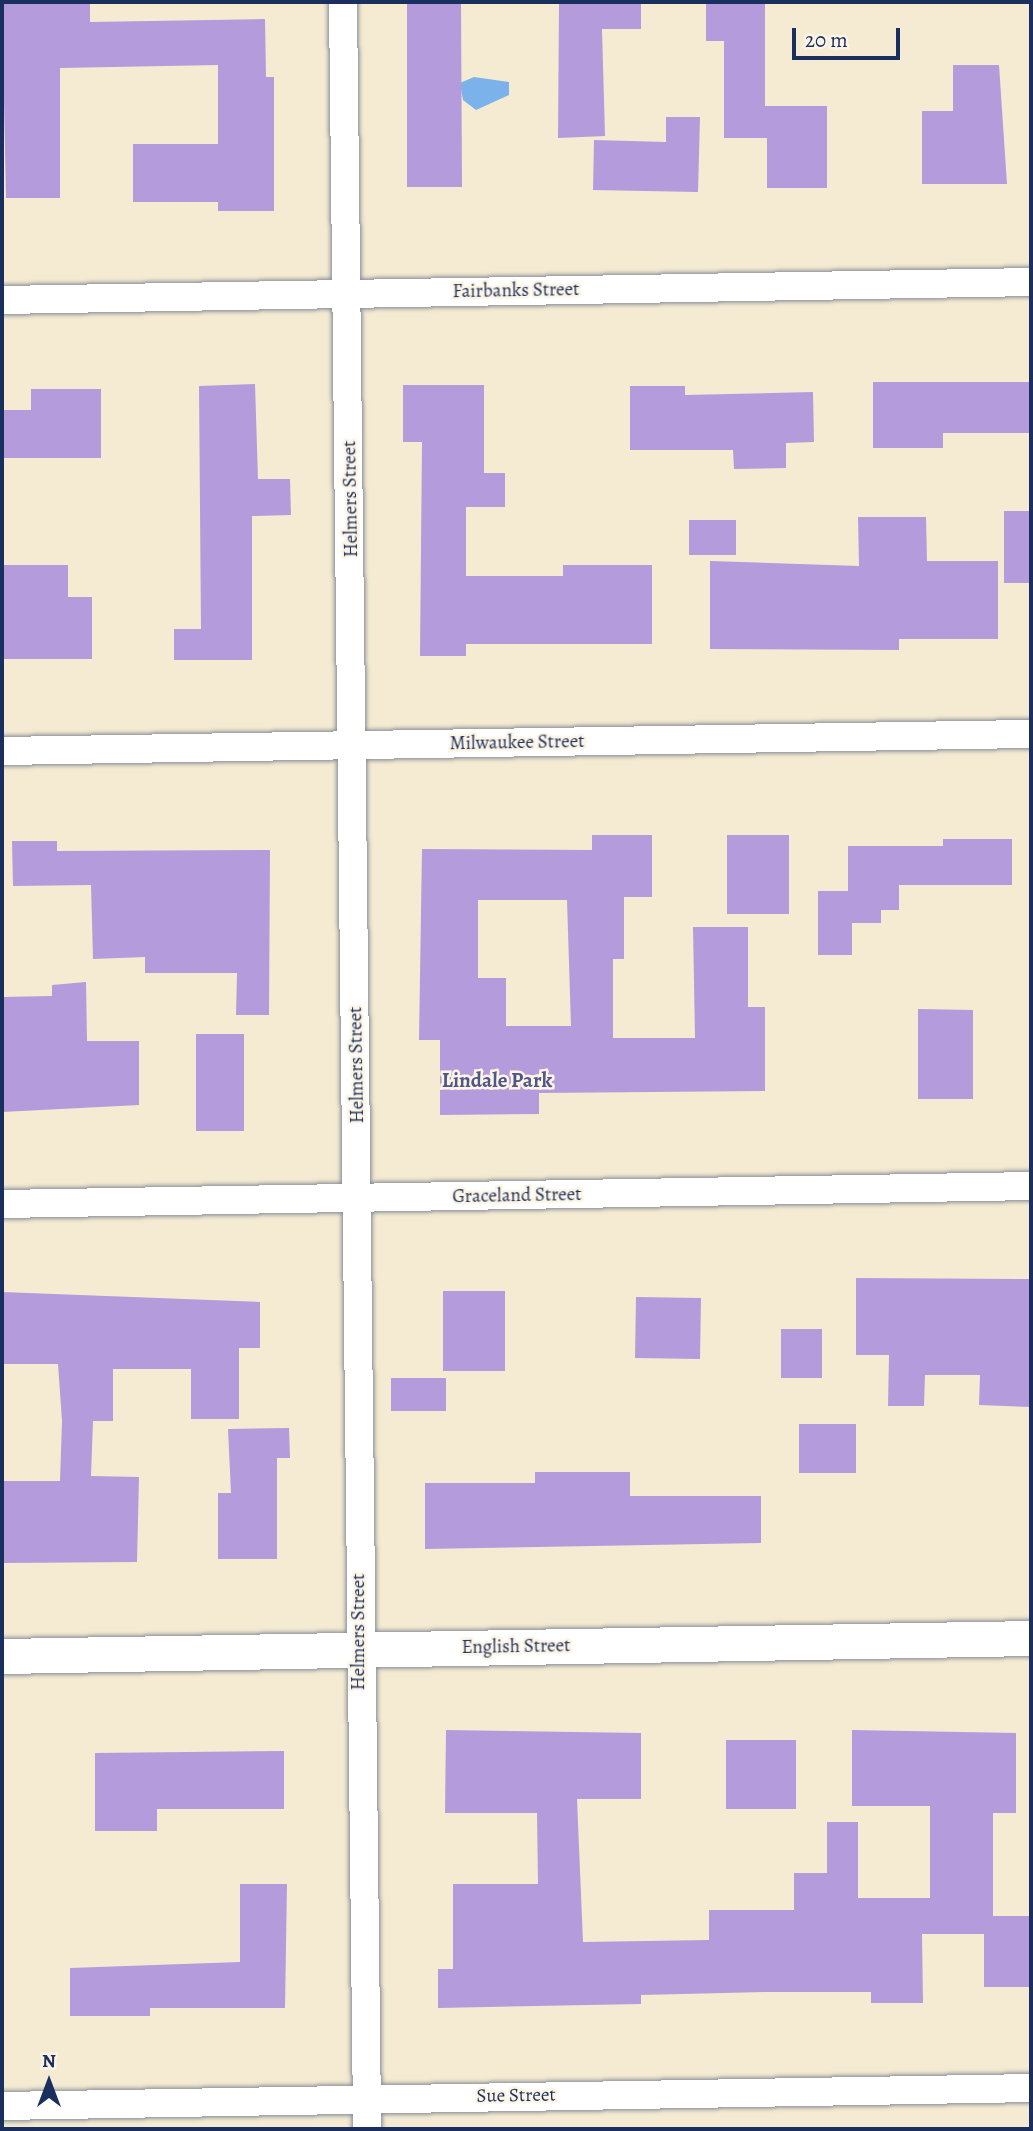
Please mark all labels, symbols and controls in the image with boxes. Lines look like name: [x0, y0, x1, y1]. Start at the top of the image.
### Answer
scale bar: [795, 14, 904, 58]
text: 20 m: [805, 26, 848, 54]
street label: Fairbanks Street: [452, 278, 580, 304]
street label: Helmers Street: [339, 440, 363, 558]
street label: Milwaukee Street: [449, 730, 585, 756]
street label: Helmers Street: [345, 1006, 369, 1124]
district label: Lindale Park: [442, 1067, 552, 1093]
street label: Graceland Street: [452, 1183, 582, 1209]
street label: Helmers Street: [348, 1574, 370, 1690]
street label: English Street: [461, 1635, 571, 1659]
north arrow: [14, 2047, 84, 2117]
text: N: [42, 2048, 56, 2074]
street label: Sue Street: [476, 2084, 556, 2108]

